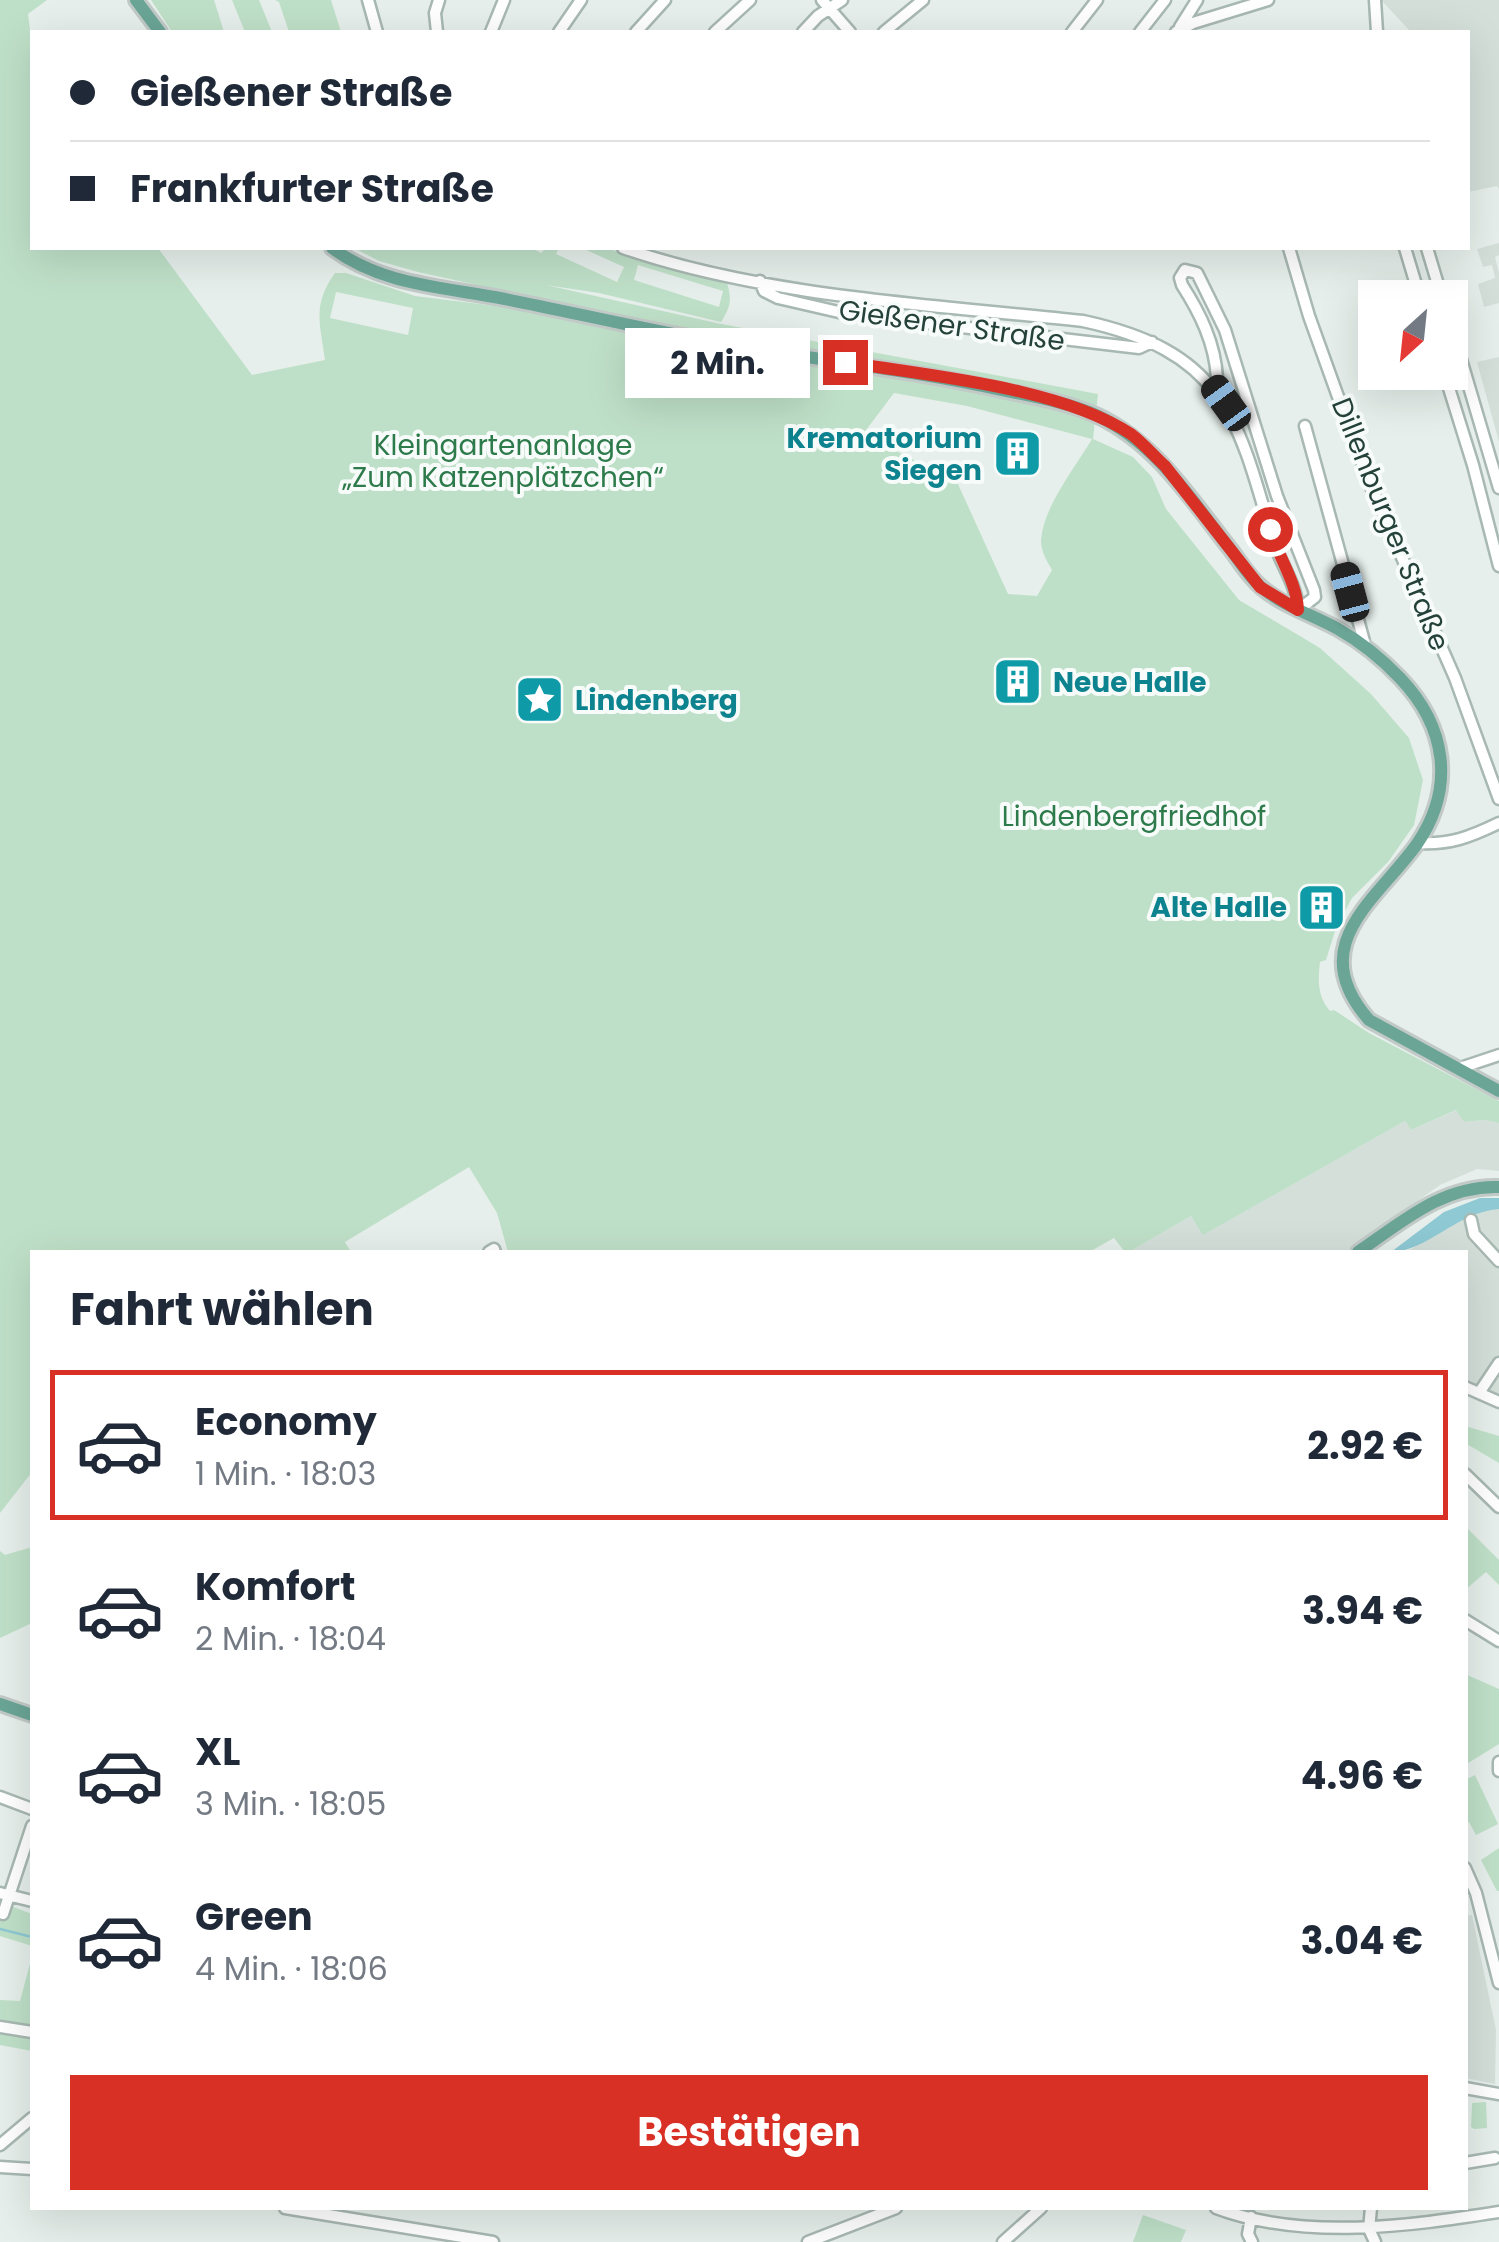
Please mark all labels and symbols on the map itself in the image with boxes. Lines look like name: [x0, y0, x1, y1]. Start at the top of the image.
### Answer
north arrow: [1358, 280, 1468, 390]
street label: Gießener Straße: [836, 290, 1068, 361]
callout: 2 Min.: [625, 327, 810, 397]
route end: [823, 340, 868, 385]
car: [1196, 370, 1256, 436]
street label: Dillenburger Straße: [1322, 392, 1459, 657]
place label: Krematorium Siegen: [787, 419, 982, 490]
park label: Kleingartenanlage „Zum Katzenplätzchen“: [341, 426, 664, 497]
building icon: Krematorium Siegen: [991, 428, 1043, 480]
route start: [1248, 507, 1293, 552]
car: [1328, 559, 1372, 625]
building icon: Neue Halle: [992, 656, 1044, 708]
place label: Neue Halle: [1053, 663, 1207, 702]
place icon: Lindenberg: [514, 674, 566, 726]
place label: Lindenberg: [575, 681, 738, 720]
park label: Lindenbergfriedhof: [1002, 797, 1266, 836]
building icon: Alte Halle: [1296, 881, 1348, 933]
place label: Alte Halle: [1150, 888, 1287, 927]

